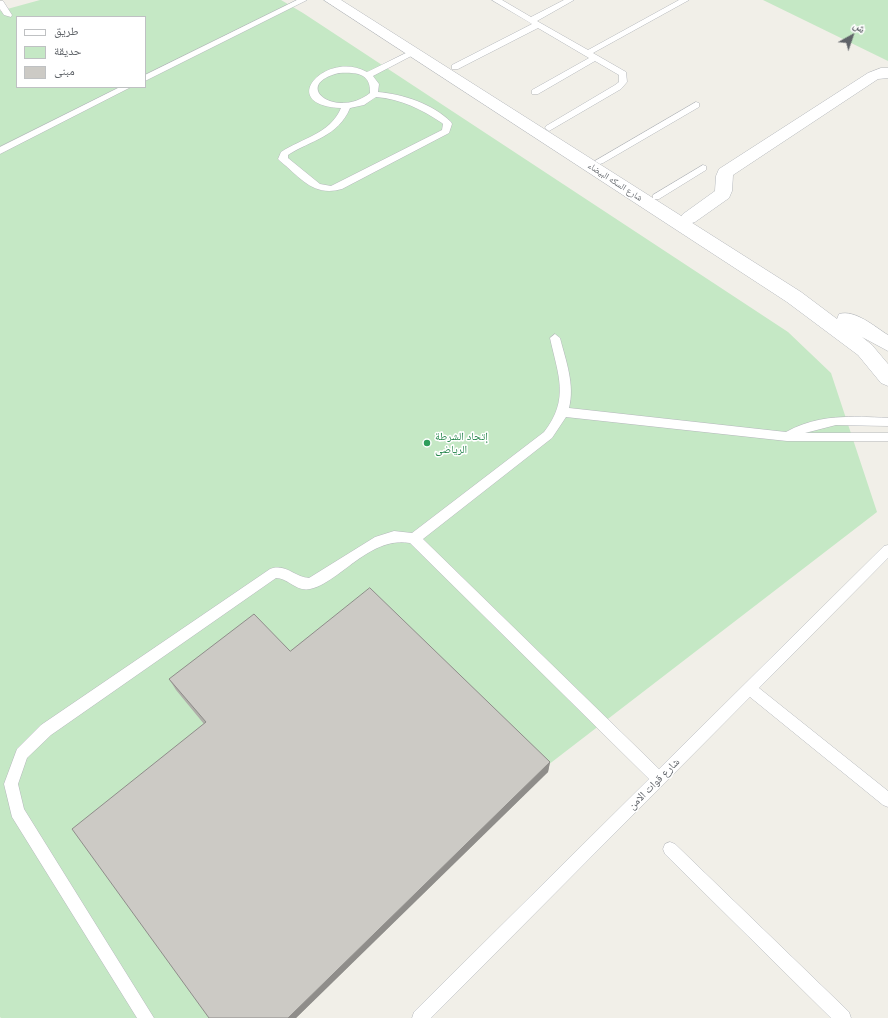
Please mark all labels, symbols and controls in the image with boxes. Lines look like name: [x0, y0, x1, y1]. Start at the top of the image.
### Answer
legend: [16, 16, 146, 88]
north arrow: [832, 16, 872, 56]
text: ش: [851, 17, 869, 36]
text: طريق: [54, 22, 79, 39]
text: حديقة: [54, 42, 82, 59]
text: مبنى: [54, 62, 75, 79]
street label: شارع السكه البيضاء: [586, 160, 644, 204]
place label: إتحاد الشرطة الرياضى: [435, 430, 488, 456]
marker: إتحاد الشرطة الرياضى: [422, 438, 432, 448]
street label: شارع قوات الامن: [626, 756, 682, 812]

